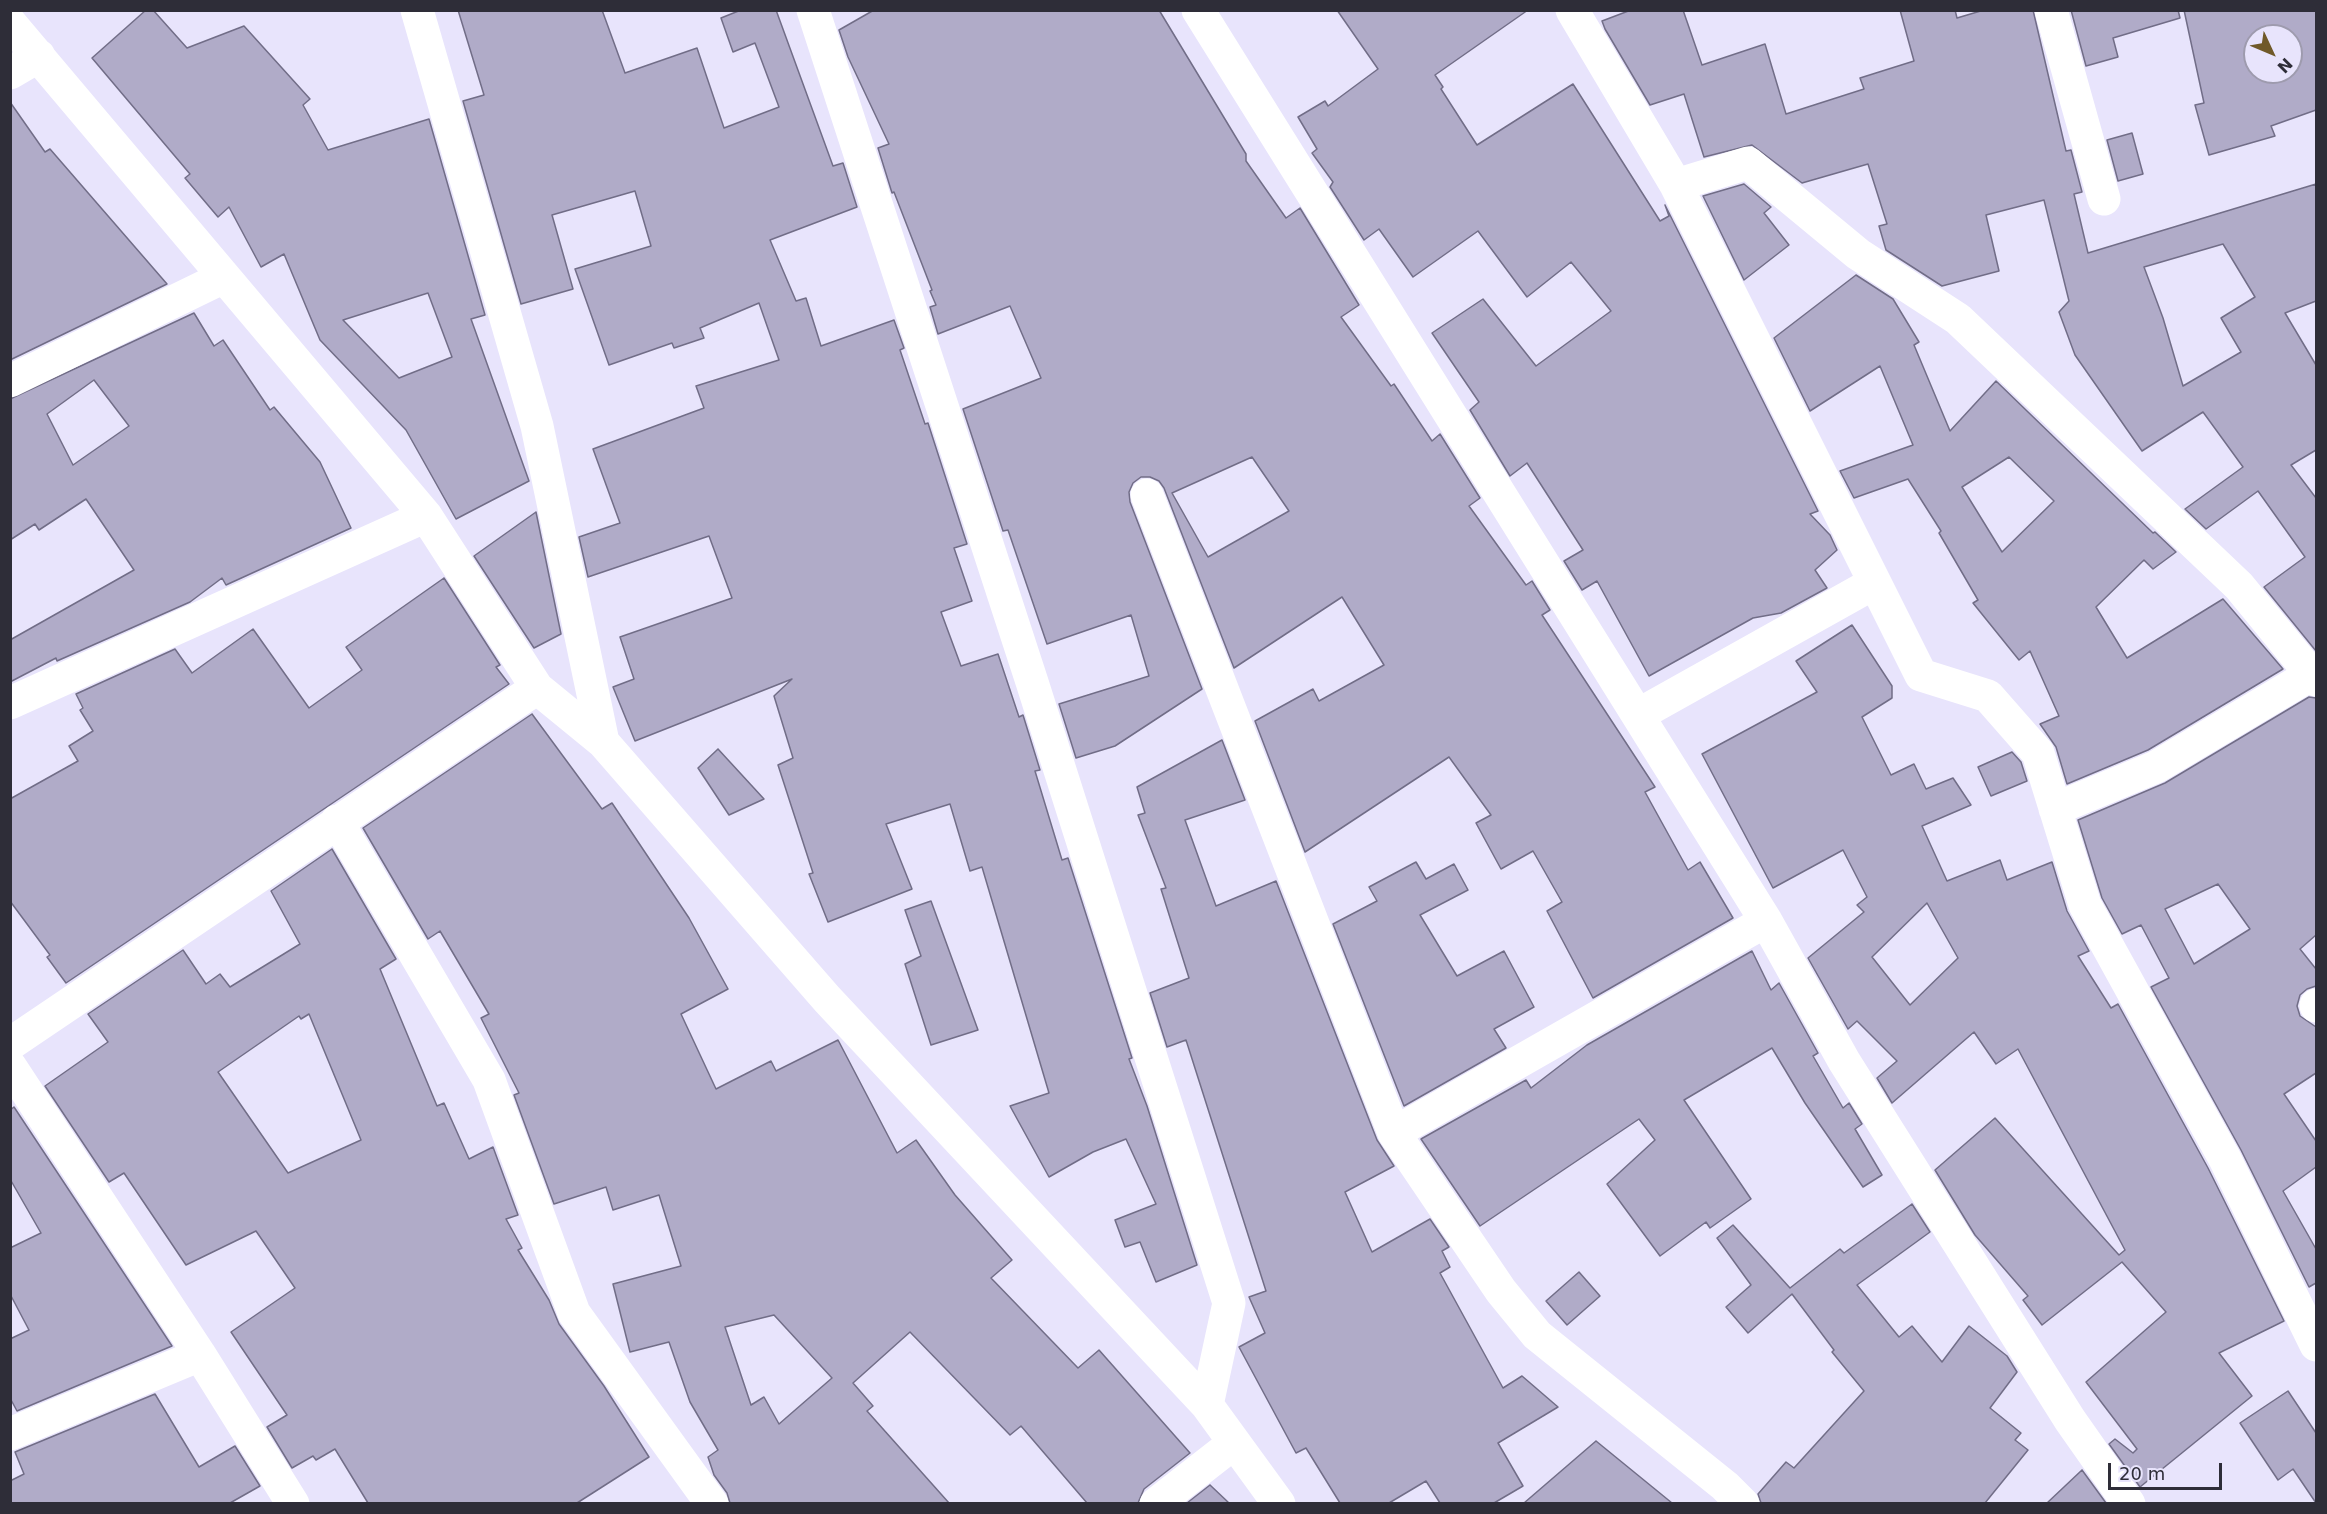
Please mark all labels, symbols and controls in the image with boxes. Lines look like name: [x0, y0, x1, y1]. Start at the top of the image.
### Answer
north arrow: [2243, 24, 2303, 84]
text: N: [2273, 54, 2296, 77]
scale bar: [2111, 1451, 2225, 1489]
text: 20 m: [2119, 1463, 2165, 1484]

